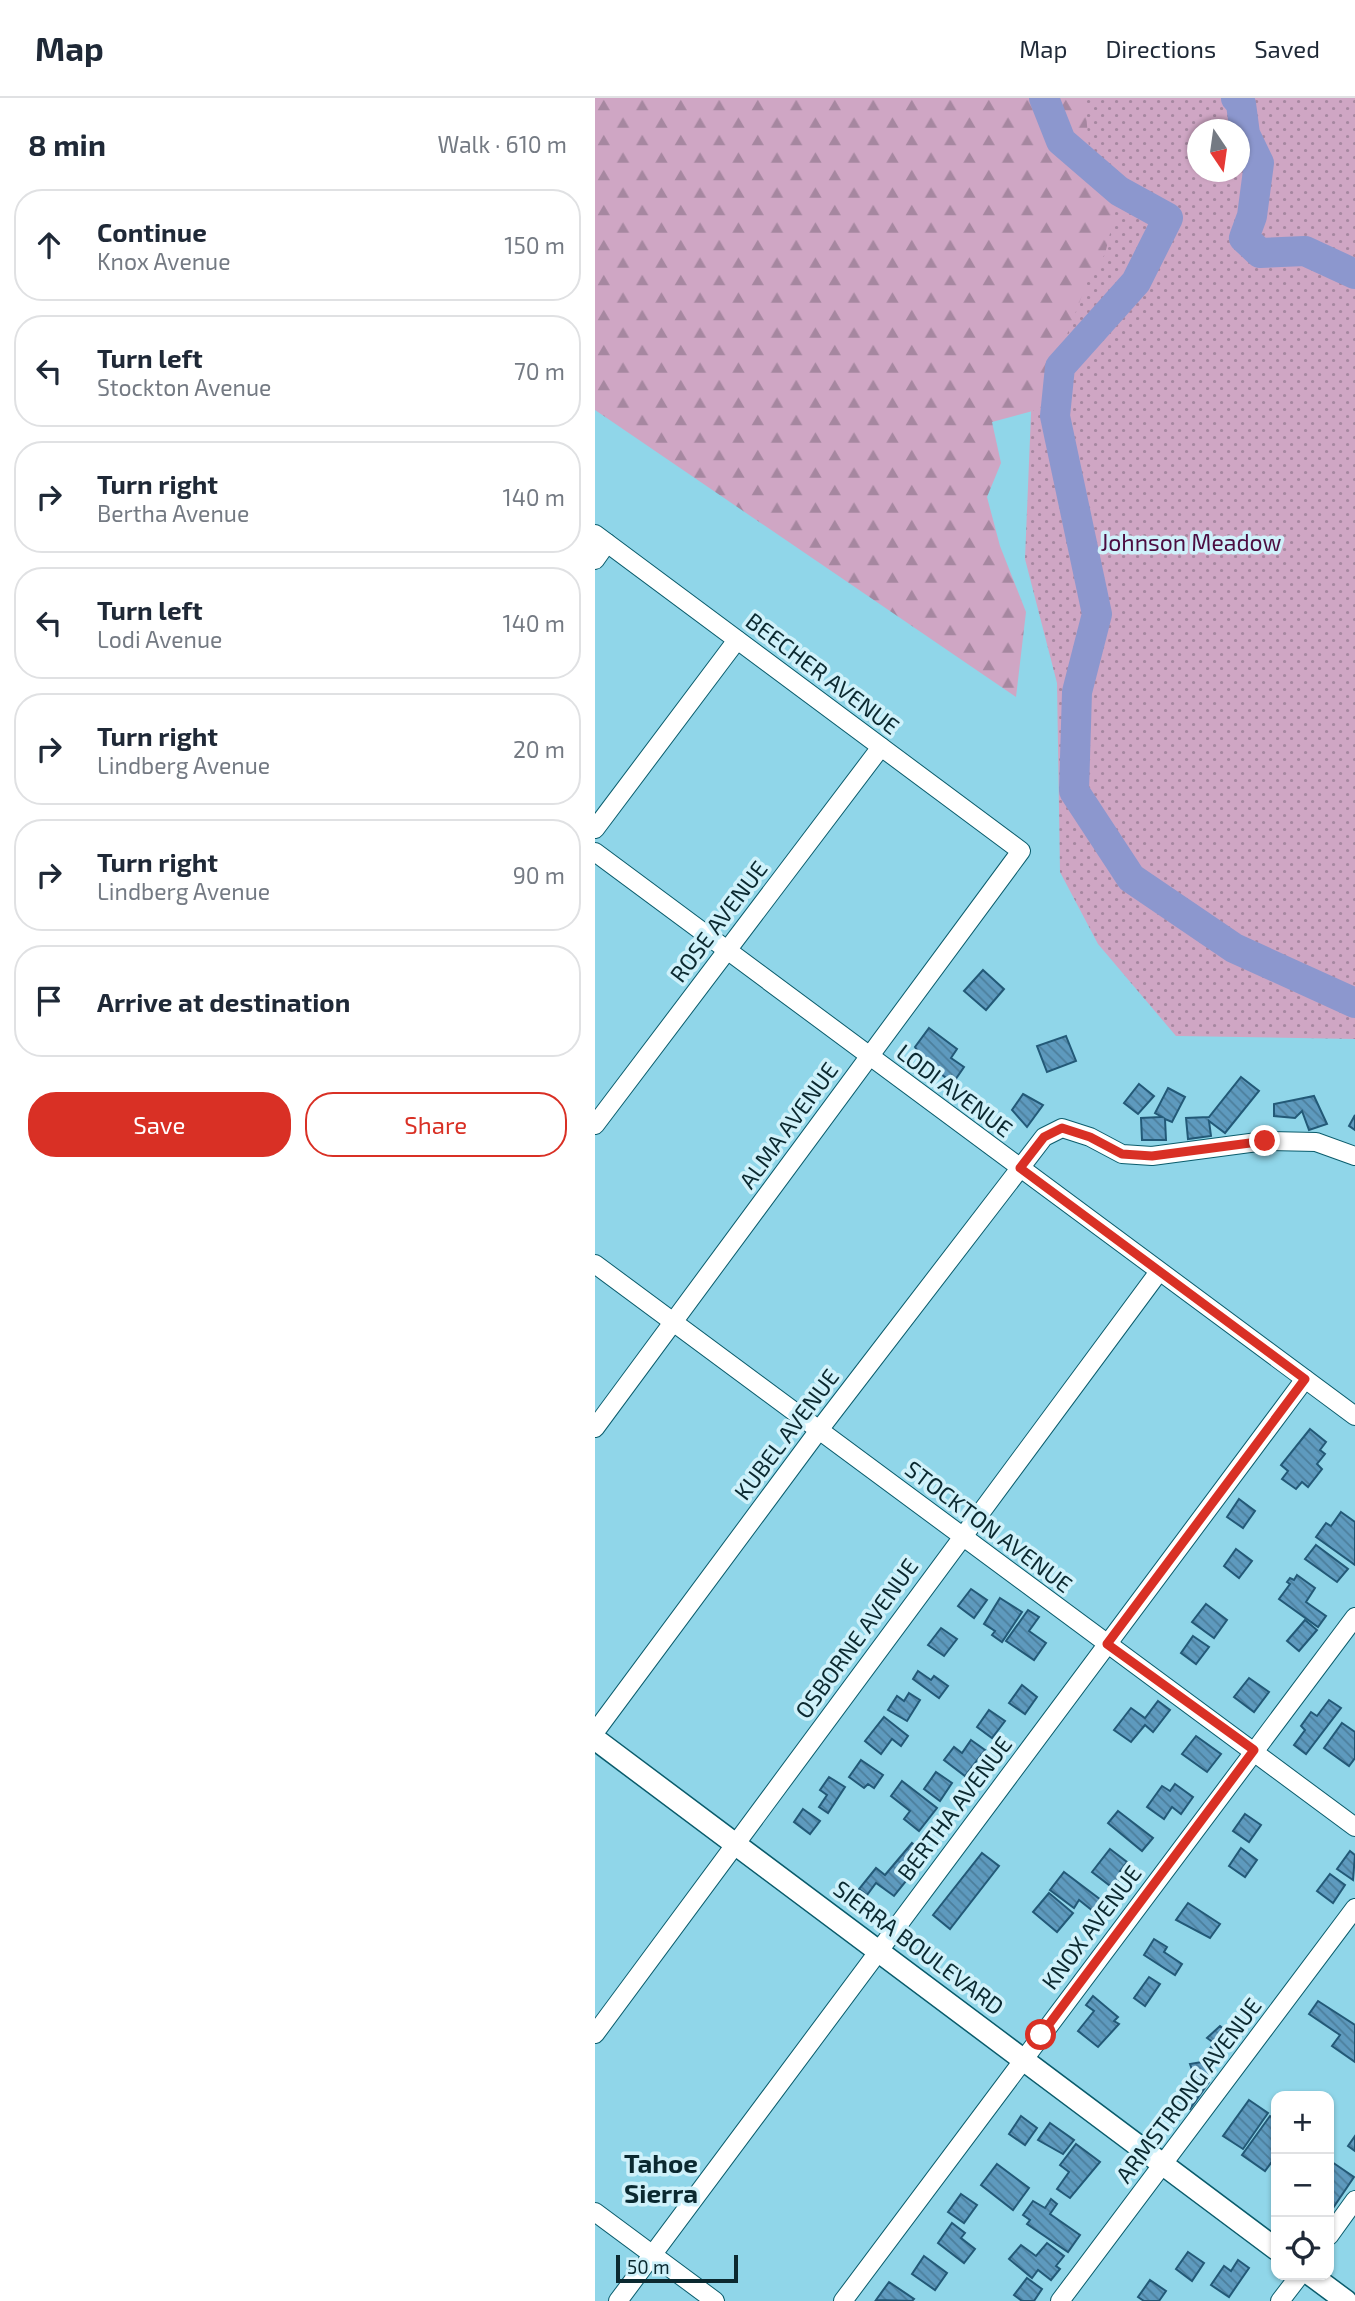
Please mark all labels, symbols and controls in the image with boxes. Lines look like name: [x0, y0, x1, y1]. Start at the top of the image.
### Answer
text: Map: [35, 28, 104, 68]
text: Map: [1019, 34, 1067, 63]
text: Directions: [1105, 34, 1216, 63]
text: Saved: [1254, 34, 1320, 63]
north arrow: [1187, 119, 1250, 182]
text: 8 min: [28, 126, 106, 162]
text: Walk · 610 m: [437, 130, 567, 158]
text: Continue: [97, 216, 207, 247]
icon: ahead: [30, 226, 68, 264]
text: 150 m: [504, 231, 565, 259]
text: Knox Avenue: [97, 247, 231, 275]
text: Turn left: [97, 342, 203, 373]
icon: left: [30, 352, 68, 390]
text: 70 m: [514, 357, 565, 385]
text: Stockton Avenue: [97, 373, 271, 401]
text: Turn right: [97, 468, 218, 499]
icon: right: [30, 478, 68, 516]
text: 140 m: [503, 483, 565, 511]
text: Bertha Avenue: [97, 499, 249, 527]
park label: Johnson Meadow: [1100, 528, 1282, 556]
text: Turn left: [97, 594, 203, 625]
icon: left: [30, 604, 68, 642]
street label: BEECHER AVENUE: [741, 606, 905, 740]
text: 140 m: [503, 609, 565, 637]
text: Lodi Avenue: [97, 625, 222, 653]
text: Turn right: [97, 720, 218, 751]
icon: right: [30, 730, 68, 768]
text: 20 m: [513, 735, 565, 763]
text: Lindberg Avenue: [97, 751, 270, 779]
text: Turn right: [97, 846, 218, 877]
street label: ROSE AVENUE: [663, 855, 773, 987]
icon: right: [30, 856, 68, 894]
text: 90 m: [513, 861, 565, 889]
text: Lindberg Avenue: [97, 877, 270, 905]
icon: arrive: [30, 982, 68, 1020]
text: Arrive at destination: [97, 986, 350, 1017]
street label: LODI AVENUE: [892, 1037, 1018, 1143]
street label: ALMA AVENUE: [733, 1056, 843, 1194]
button: Save: [28, 1092, 291, 1157]
button: Share: [305, 1092, 567, 1157]
route end: [1249, 1125, 1280, 1156]
street label: KUBEL AVENUE: [728, 1363, 844, 1505]
street label: STOCKTON AVENUE: [900, 1454, 1078, 1598]
street label: OSBORNE AVENUE: [789, 1553, 923, 1723]
street label: BERTHA AVENUE: [891, 1730, 1017, 1886]
street label: KNOX AVENUE: [1035, 1859, 1147, 1995]
street label: SIERRA BOULEVARD: [828, 1874, 1010, 2020]
street label: ARMSTRONG AVENUE: [1109, 1992, 1267, 2188]
route start: [1025, 2019, 1056, 2050]
map controls: [1271, 2091, 1334, 2280]
button: +: [1271, 2091, 1334, 2154]
district label: Tahoe Sierra: [624, 2147, 698, 2208]
button: −: [1271, 2154, 1334, 2217]
button: locate: [1271, 2217, 1334, 2280]
scale bar: [616, 2252, 739, 2284]
text: 50 m: [627, 2255, 670, 2278]

